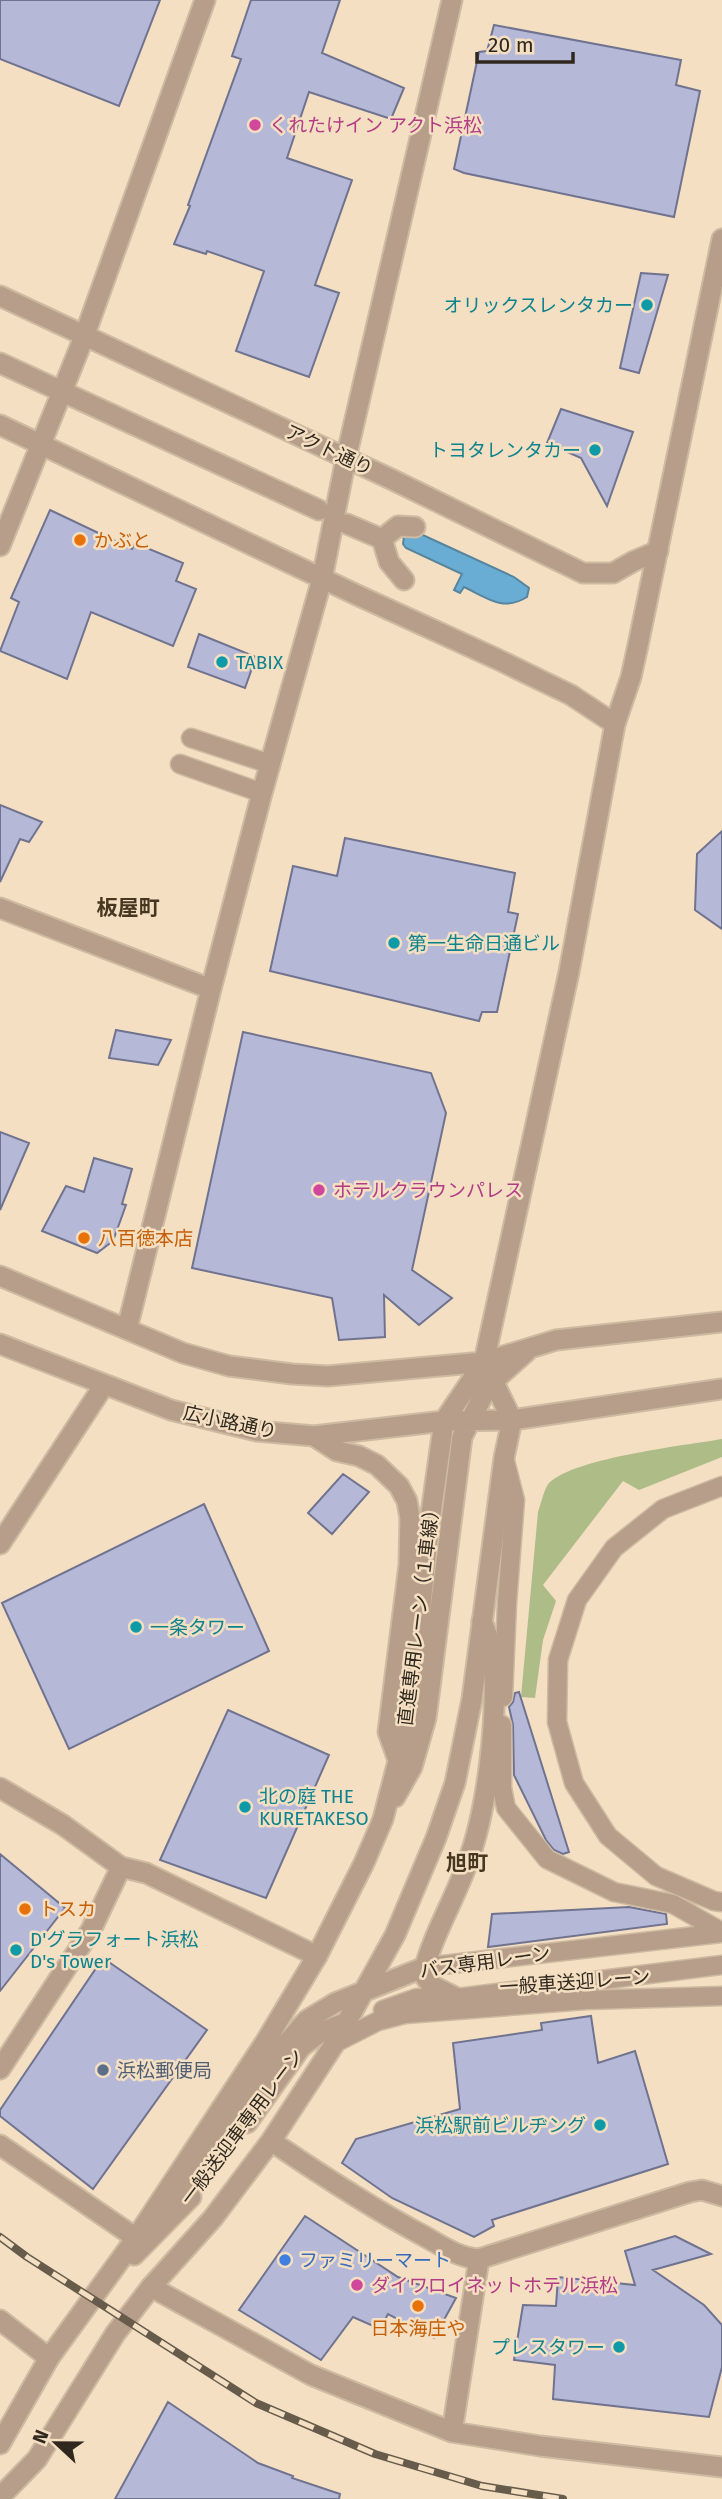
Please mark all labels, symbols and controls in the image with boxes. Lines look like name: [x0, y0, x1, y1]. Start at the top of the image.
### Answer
scale bar: [477, 21, 573, 65]
text: 20 m: [488, 32, 534, 58]
place label: くれたけイン アクト浜松: [269, 114, 482, 137]
marker: くれたけイン アクト浜松: [247, 117, 263, 133]
place label: オリックスレンタカー: [444, 294, 633, 317]
marker: オリックスレンタカー: [639, 297, 655, 313]
street label: アクト通り: [282, 420, 376, 480]
place label: トヨタレンタカー: [429, 439, 581, 462]
marker: トヨタレンタカー: [587, 442, 603, 458]
place label: かぶと: [94, 529, 151, 552]
marker: かぶと: [72, 532, 88, 548]
place label: TABIX: [236, 651, 284, 674]
marker: TABIX: [214, 654, 230, 670]
district label: 板屋町: [97, 895, 160, 921]
place label: 第一生命日通ビル: [408, 932, 560, 955]
marker: 第一生命日通ビル: [386, 935, 402, 951]
place label: ホテルクラウンパレス: [333, 1179, 523, 1202]
marker: ホテルクラウンパレス: [311, 1182, 327, 1198]
place label: 八百徳本店: [98, 1227, 193, 1250]
marker: 八百徳本店: [76, 1230, 92, 1246]
street label: 広小路通り: [181, 1401, 279, 1443]
street label: 直進専用レーン（１車線）: [394, 1499, 444, 1727]
place label: 一条タワー: [150, 1616, 245, 1639]
marker: 一条タワー: [128, 1619, 144, 1635]
place label: 北の庭 THE KURETAKESO: [259, 1785, 369, 1830]
marker: 北の庭 THE KURETAKESO: [237, 1799, 253, 1815]
district label: 旭町: [446, 1850, 488, 1876]
place label: トスカ: [39, 1898, 96, 1921]
marker: トスカ: [17, 1901, 33, 1917]
place label: D'グラフォート浜松 D's Tower: [30, 1928, 198, 1973]
street label: バス専用レーン: [418, 1941, 552, 1983]
marker: D'グラフォート浜松 D's Tower: [8, 1942, 24, 1958]
street label: 一般車送迎レーン: [499, 1965, 651, 1999]
street label: 一般送迎車専用レーン: [176, 2045, 308, 2209]
place label: 浜松郵便局: [117, 2059, 212, 2082]
marker: 浜松郵便局: [95, 2062, 111, 2078]
place label: 浜松駅前ビルヂング: [415, 2114, 586, 2137]
marker: 浜松駅前ビルヂング: [592, 2117, 608, 2133]
place label: ファミリーマート: [299, 2249, 451, 2272]
marker: ファミリーマート: [277, 2252, 293, 2268]
place label: ダイワロイネットホテル浜松: [371, 2274, 618, 2297]
marker: ダイワロイネットホテル浜松: [349, 2277, 365, 2293]
marker: 日本海庄や: [410, 2298, 426, 2314]
place label: 日本海庄や: [370, 2317, 466, 2340]
place label: プレスタワー: [491, 2336, 605, 2359]
marker: プレスタワー: [611, 2339, 627, 2355]
north arrow: [21, 2408, 91, 2478]
text: N: [28, 2427, 54, 2447]

